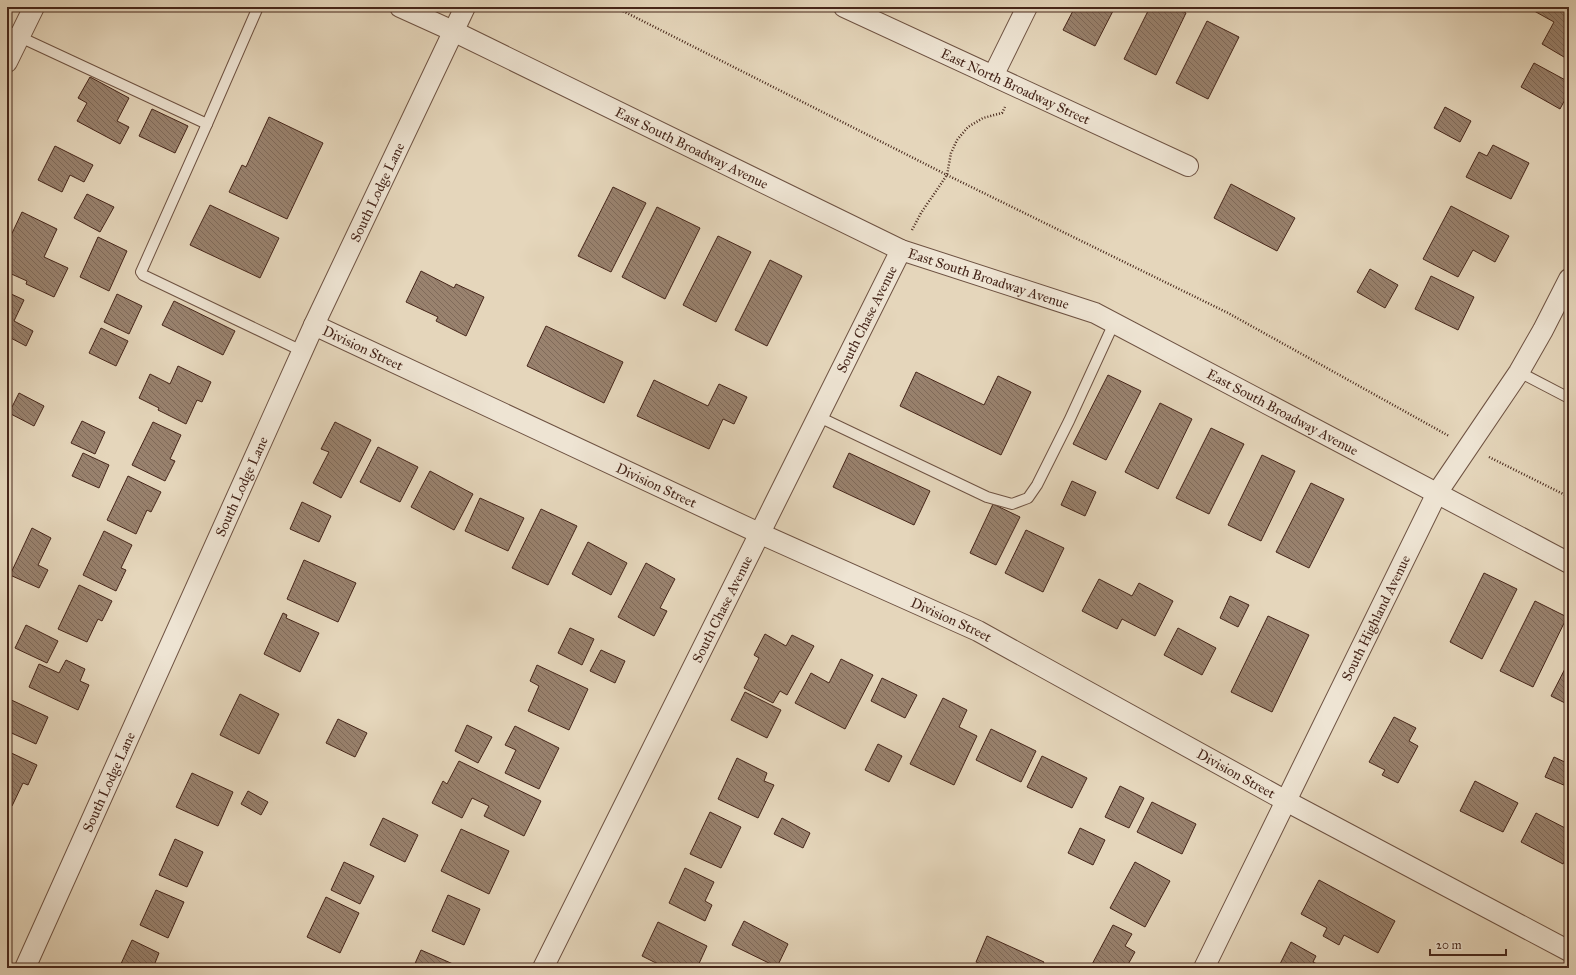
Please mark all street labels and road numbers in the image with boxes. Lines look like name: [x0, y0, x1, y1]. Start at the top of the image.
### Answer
street label: East North Broadway Street: [938, 45, 1093, 129]
street label: East South Broadway Avenue: [612, 104, 771, 193]
street label: South Lodge Lane: [347, 140, 408, 245]
street label: East South Broadway Avenue: [906, 245, 1071, 313]
street label: South Chase Avenue: [833, 263, 901, 376]
street label: Division Street: [320, 322, 406, 374]
street label: East South Broadway Avenue: [1204, 366, 1361, 459]
street label: South Lodge Lane: [212, 434, 272, 539]
street label: Division Street: [613, 459, 699, 512]
street label: South Highland Avenue: [1338, 552, 1414, 684]
street label: South Chase Avenue: [688, 553, 756, 666]
street label: Division Street: [908, 594, 994, 646]
street label: South Lodge Lane: [79, 729, 139, 835]
street label: Division Street: [1194, 745, 1278, 802]

